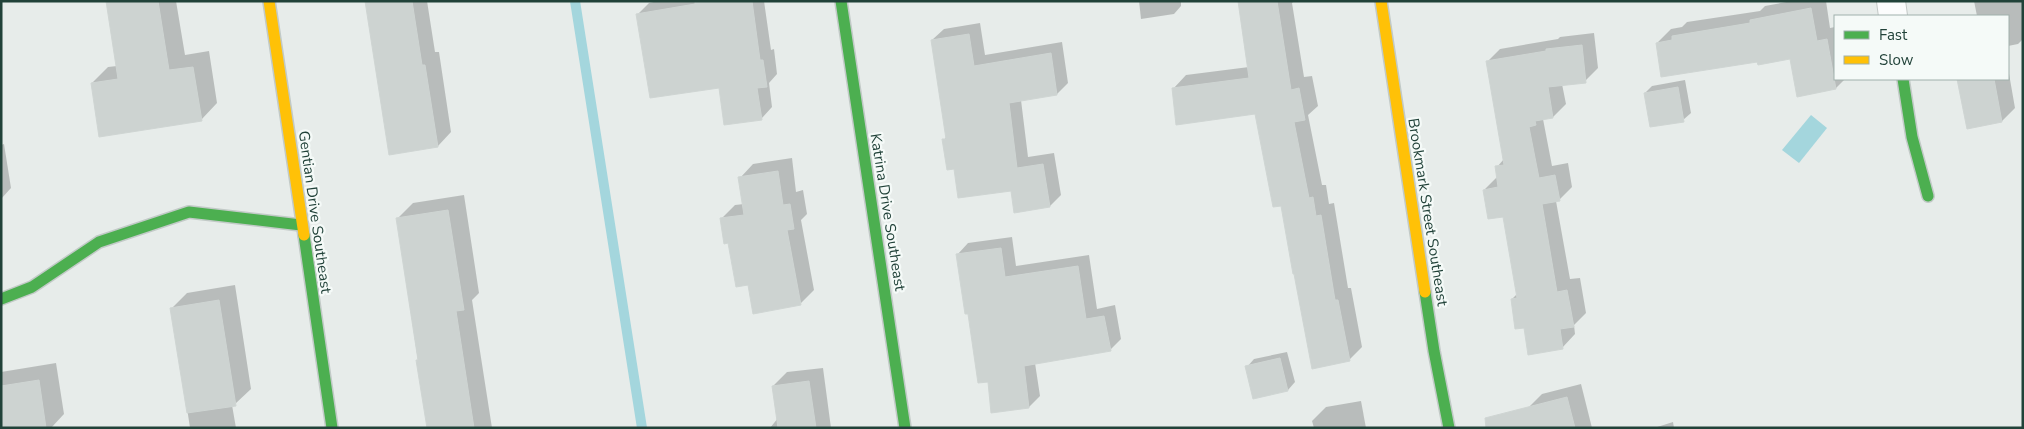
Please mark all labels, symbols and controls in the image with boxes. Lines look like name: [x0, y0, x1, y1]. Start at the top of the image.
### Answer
legend: [1834, 15, 2009, 80]
text: Fast: [1879, 25, 1908, 45]
text: Slow: [1879, 50, 1914, 70]
street label: Brookmark Street Southeast: [1403, 117, 1453, 308]
street label: Gentian Drive Southeast: [294, 129, 336, 295]
street label: Katrina Drive Southeast: [866, 132, 910, 293]

